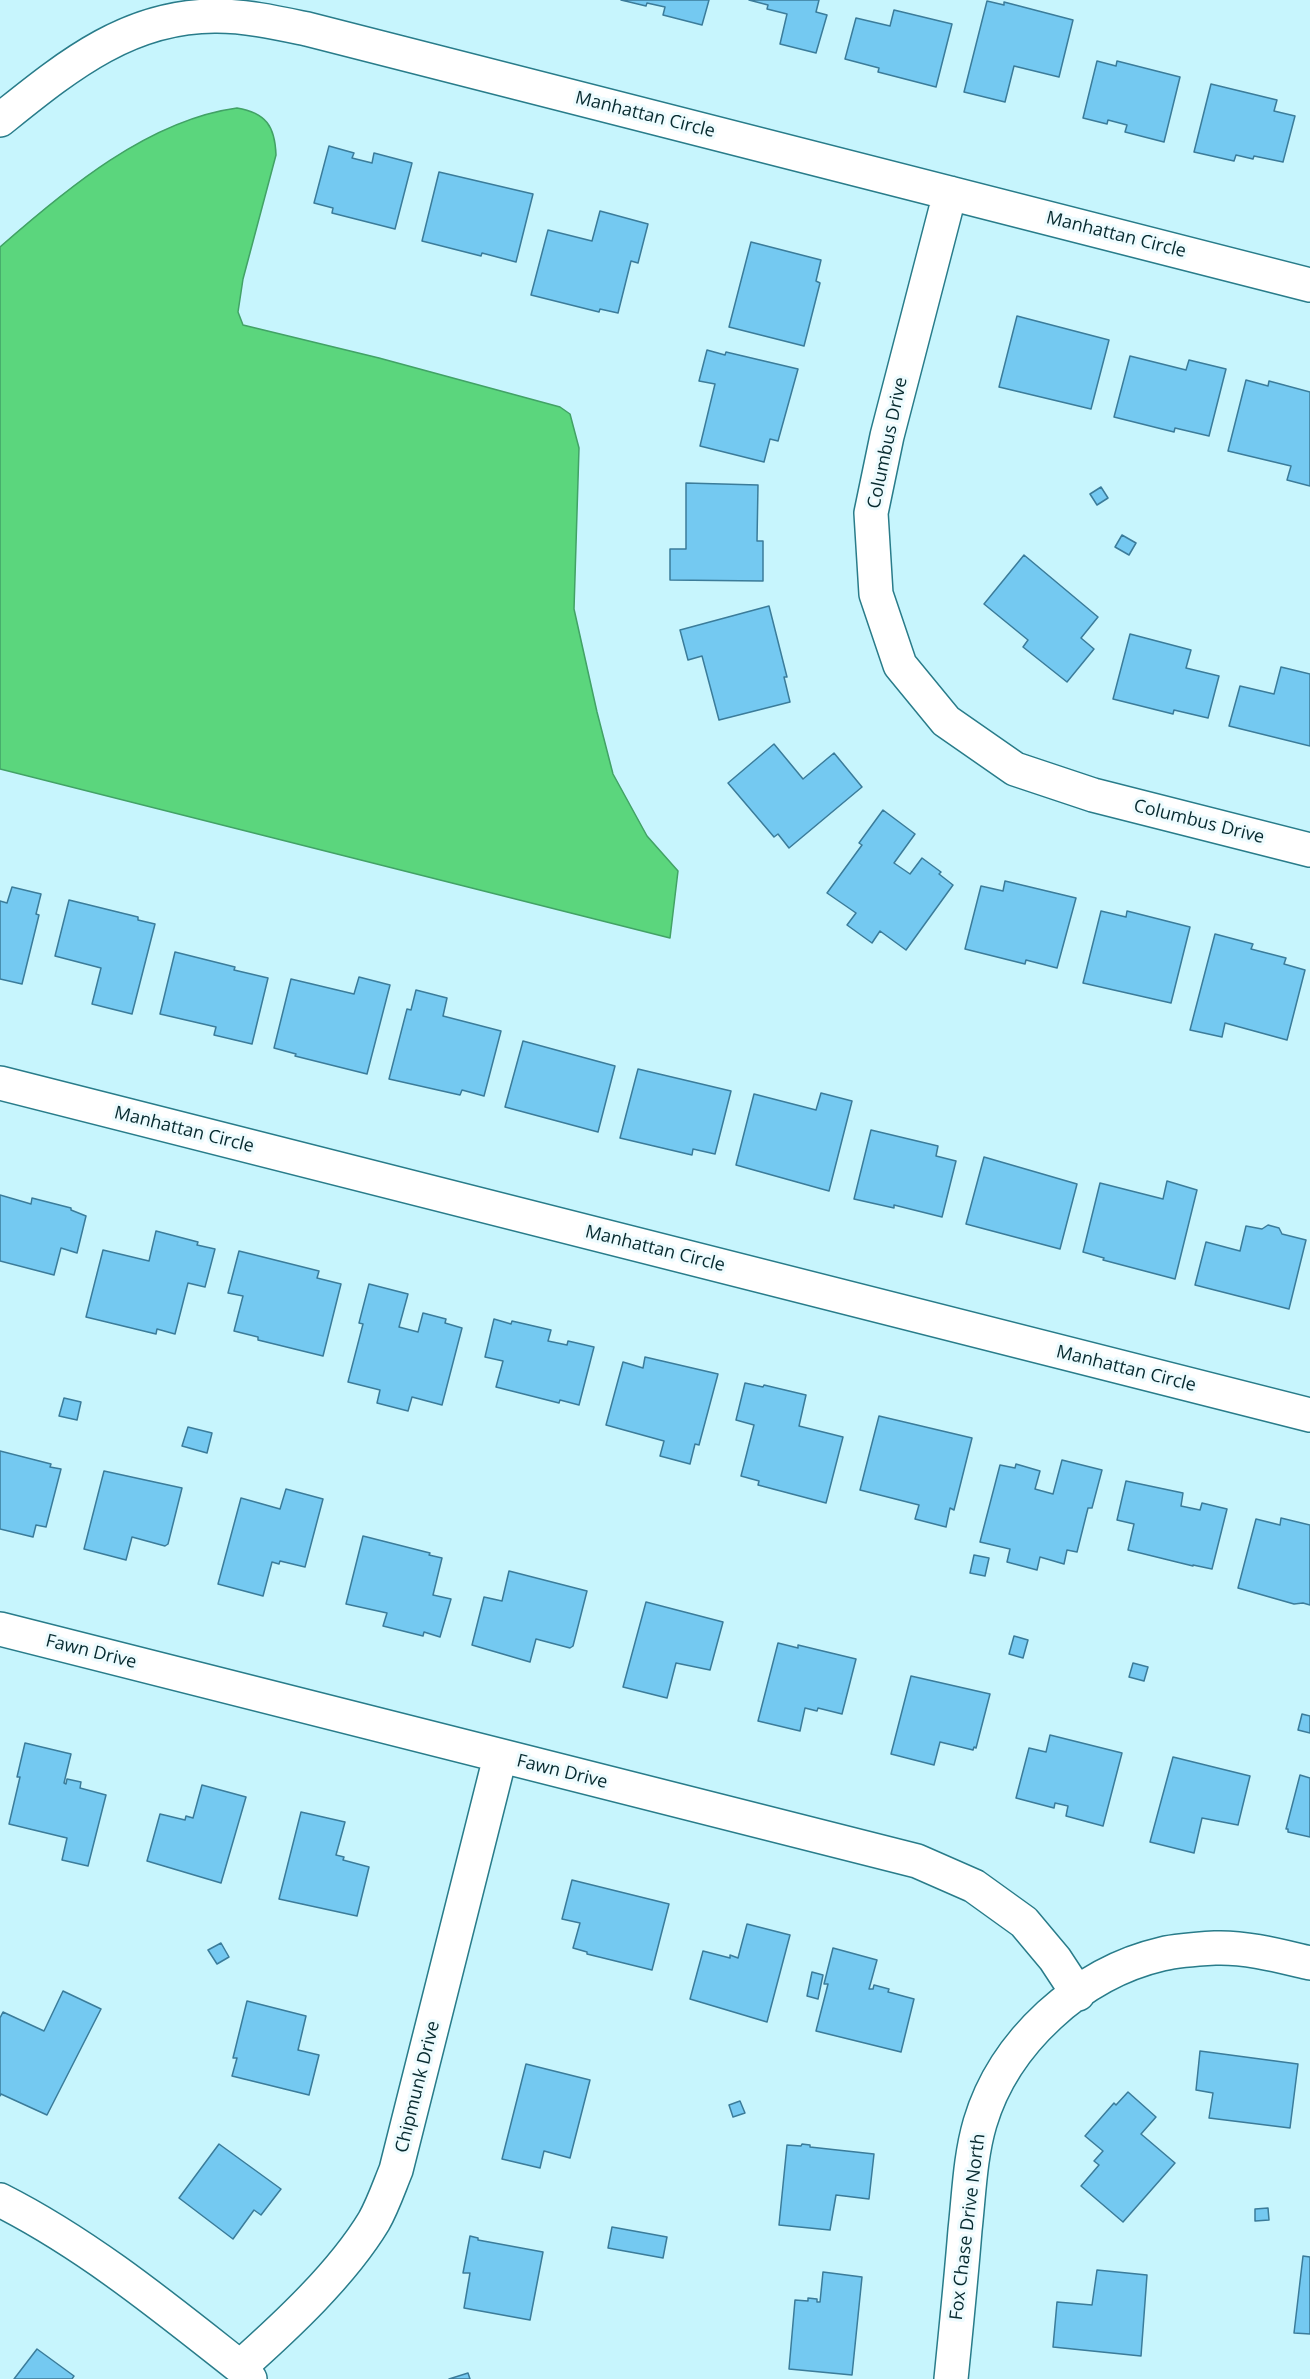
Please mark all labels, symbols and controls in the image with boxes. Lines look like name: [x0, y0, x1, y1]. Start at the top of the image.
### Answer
street label: Manhattan Circle: [573, 87, 717, 143]
street label: Manhattan Circle: [1044, 207, 1188, 263]
street label: Columbus Drive: [864, 375, 912, 511]
street label: Columbus Drive: [1131, 795, 1267, 849]
street label: Manhattan Circle: [112, 1102, 256, 1158]
street label: Manhattan Circle: [583, 1221, 727, 1277]
street label: Manhattan Circle: [1054, 1341, 1198, 1397]
street label: Fawn Drive: [43, 1630, 139, 1674]
street label: Fawn Drive: [514, 1750, 610, 1794]
street label: Chipmunk Drive: [391, 2019, 445, 2155]
street label: Fox Chase Drive North: [946, 2132, 990, 2322]

